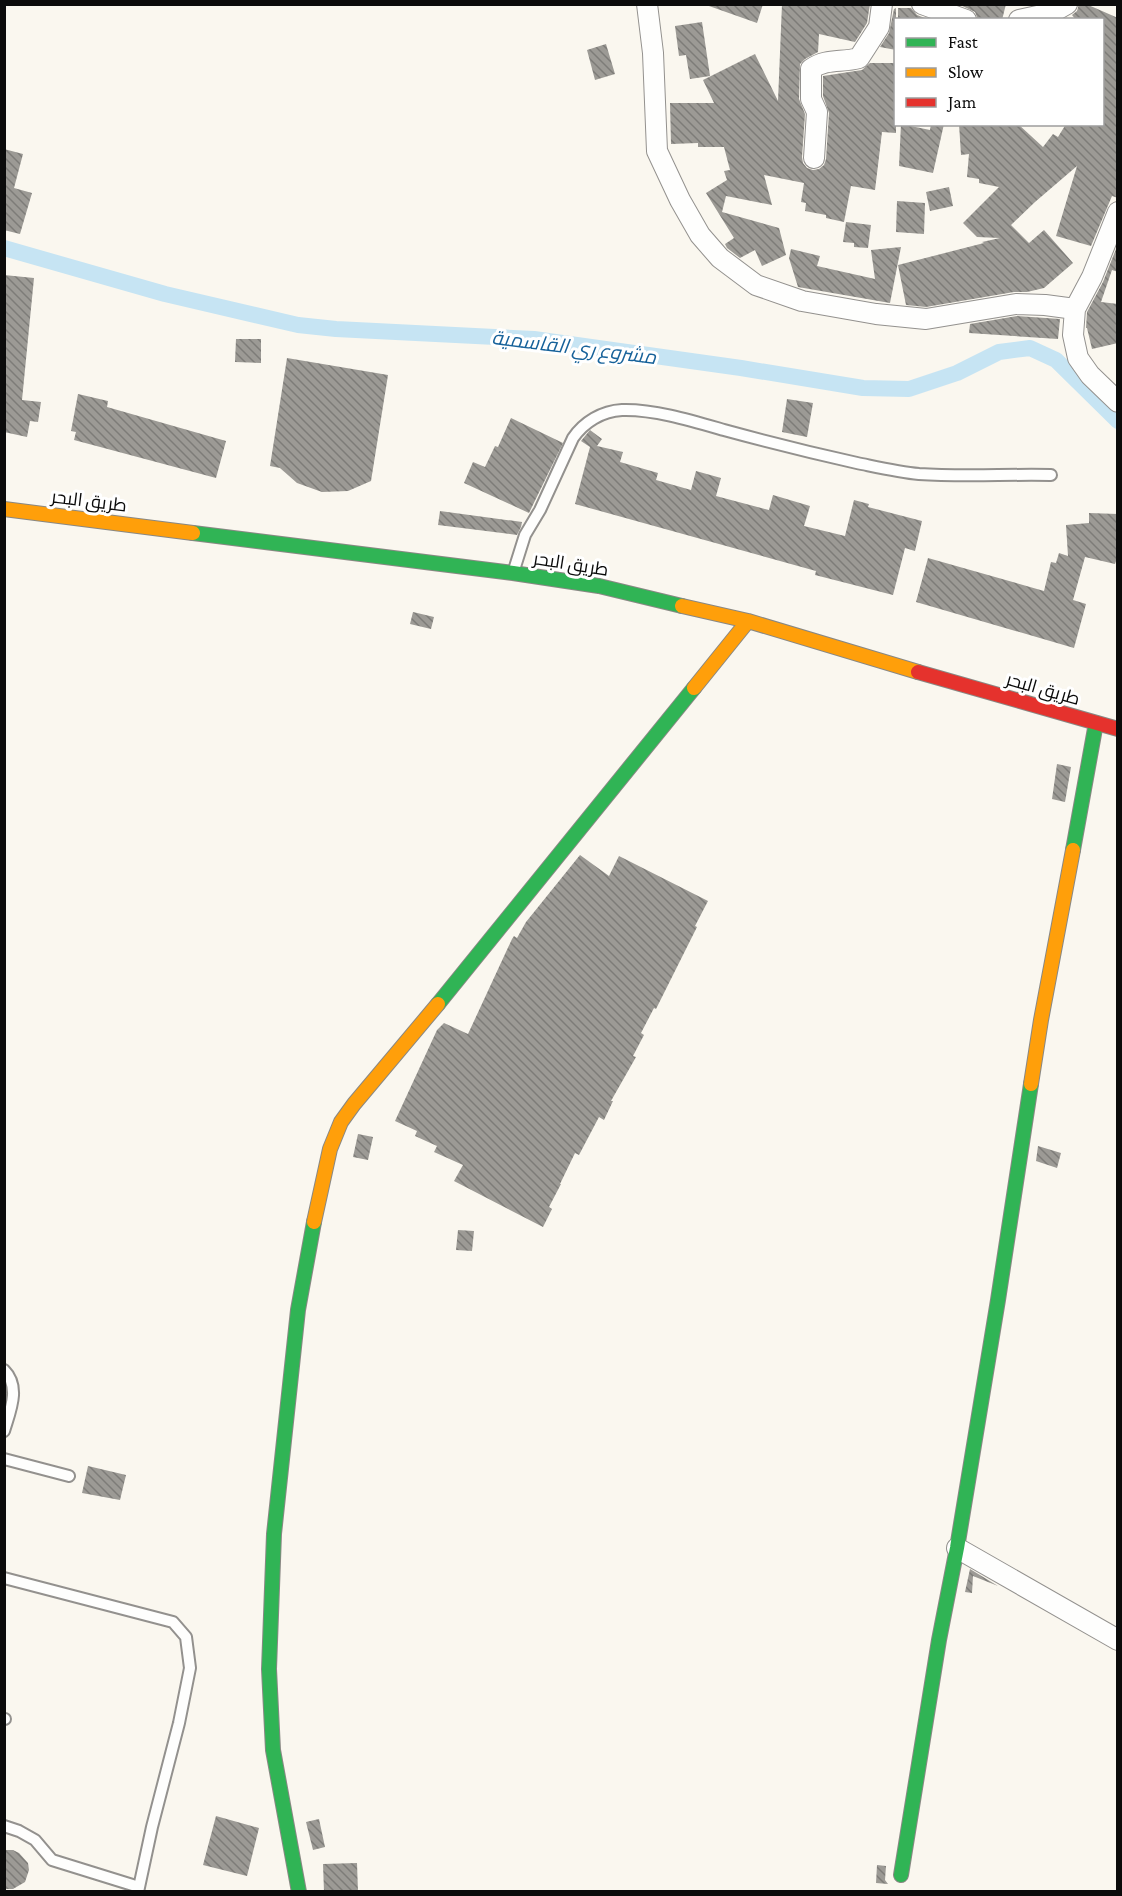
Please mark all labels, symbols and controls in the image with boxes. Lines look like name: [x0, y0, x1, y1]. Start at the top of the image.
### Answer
legend: [894, 18, 1104, 126]
text: Fast: [948, 32, 979, 52]
text: Slow: [948, 62, 984, 82]
text: Jam: [946, 92, 977, 112]
water label: مشروع ري القاسمية: [490, 326, 659, 373]
street label: طريق البحر: [49, 486, 128, 518]
street label: طريق البحر: [531, 548, 610, 582]
street label: طريق البحر: [1002, 669, 1082, 711]

